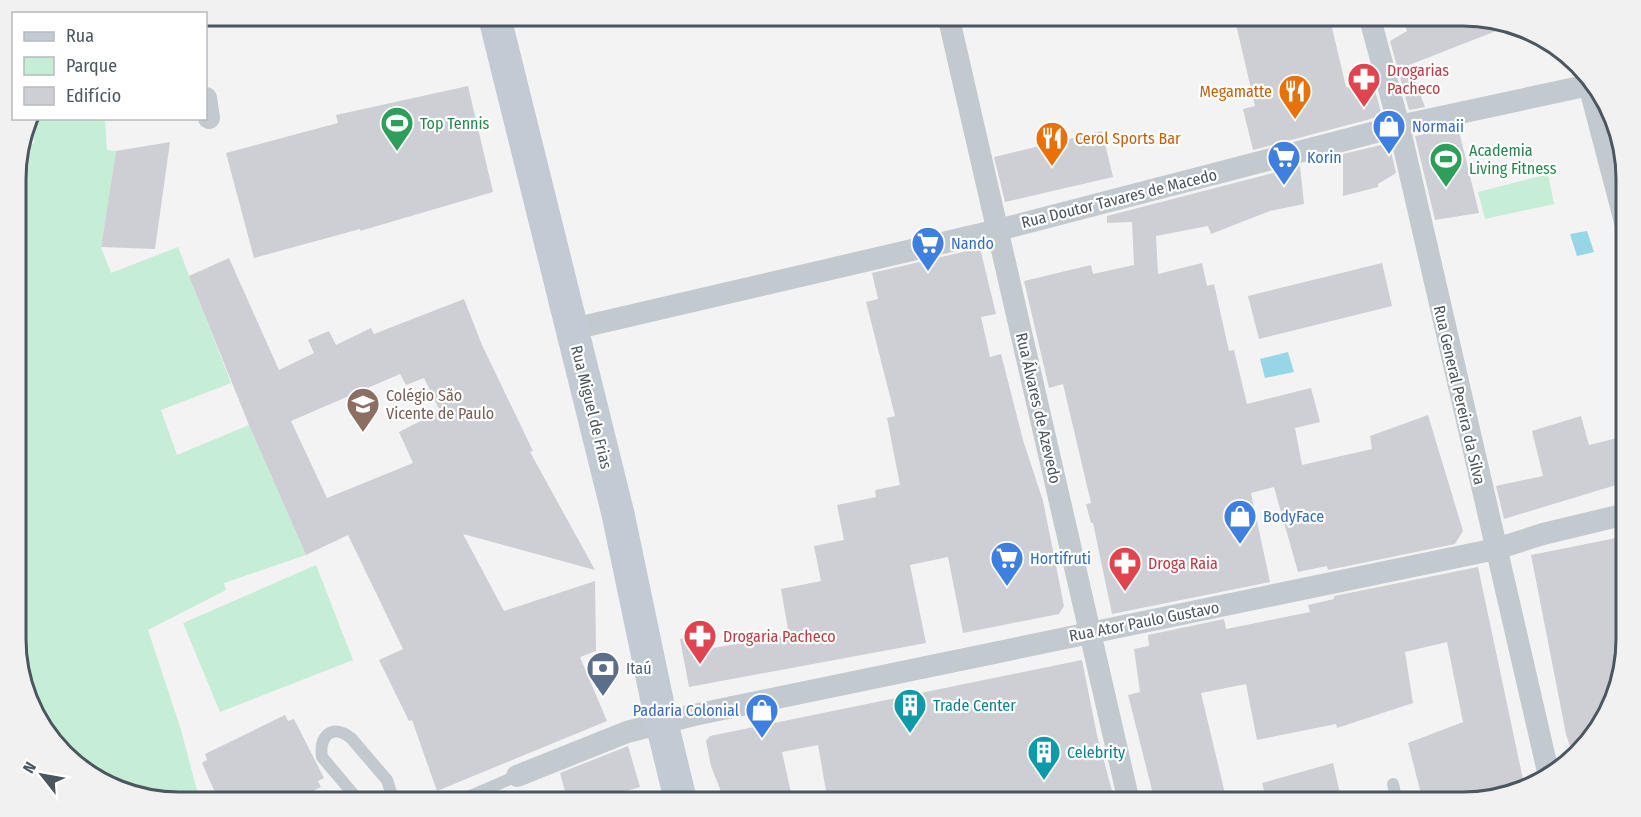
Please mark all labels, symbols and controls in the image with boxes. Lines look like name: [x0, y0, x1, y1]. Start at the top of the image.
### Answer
legend: [12, 12, 207, 120]
text: Rua: [66, 25, 94, 47]
text: Parque: [66, 55, 117, 77]
pharmacy icon: Drogarias Pacheco: [1346, 61, 1382, 108]
place label: Drogarias Pacheco: [1387, 61, 1449, 98]
restaurant icon: Megamatte: [1277, 73, 1313, 120]
place label: Megamatte: [1199, 82, 1272, 101]
text: Edifício: [66, 85, 121, 107]
sports icon: Top Tennis: [379, 105, 415, 152]
shop icon: Normaii: [1371, 108, 1407, 155]
place label: Top Tennis: [420, 114, 490, 133]
place label: Normaii: [1412, 117, 1464, 136]
restaurant icon: Cerol Sports Bar: [1034, 120, 1070, 167]
place label: Cerol Sports Bar: [1075, 129, 1181, 148]
supermarket icon: Korin: [1266, 139, 1302, 186]
sports icon: Academia Living Fitness: [1428, 141, 1464, 188]
place label: Academia Living Fitness: [1469, 141, 1557, 178]
place label: Korin: [1307, 148, 1342, 167]
street label: Rua Doutor Tavares de Macedo: [1019, 165, 1219, 232]
supermarket icon: Nando: [910, 225, 946, 272]
place label: Nando: [951, 234, 994, 253]
street label: Rua General Pereira da Silva: [1430, 304, 1489, 487]
street label: Rua Álvares de Azevedo: [1012, 331, 1065, 485]
street label: Rua Miguel de Frias: [567, 343, 616, 471]
school or university icon: Colégio São Vicente de Paulo: [345, 386, 381, 433]
place label: Colégio São Vicente de Paulo: [386, 386, 494, 423]
shop icon: BodyFace: [1222, 498, 1258, 545]
place label: BodyFace: [1263, 507, 1324, 526]
supermarket icon: Hortifruti: [989, 540, 1025, 587]
pharmacy icon: Droga Raia: [1107, 545, 1143, 592]
place label: Hortifruti: [1030, 549, 1091, 568]
place label: Droga Raia: [1148, 554, 1218, 573]
street label: Rua Ator Paulo Gustavo: [1067, 598, 1221, 645]
pharmacy icon: Drogaria Pacheco: [682, 618, 718, 665]
place label: Drogaria Pacheco: [723, 627, 836, 646]
bank icon: Itaú: [585, 650, 621, 697]
place label: Itaú: [626, 659, 652, 678]
building icon: Trade Center: [892, 687, 928, 734]
shop icon: Padaria Colonial: [744, 692, 780, 739]
place label: Trade Center: [933, 696, 1016, 715]
place label: Padaria Colonial: [633, 701, 739, 720]
building icon: Celebrity: [1026, 734, 1062, 781]
place label: Celebrity: [1067, 743, 1126, 762]
north arrow: [12, 745, 72, 805]
text: N: [19, 759, 40, 777]

